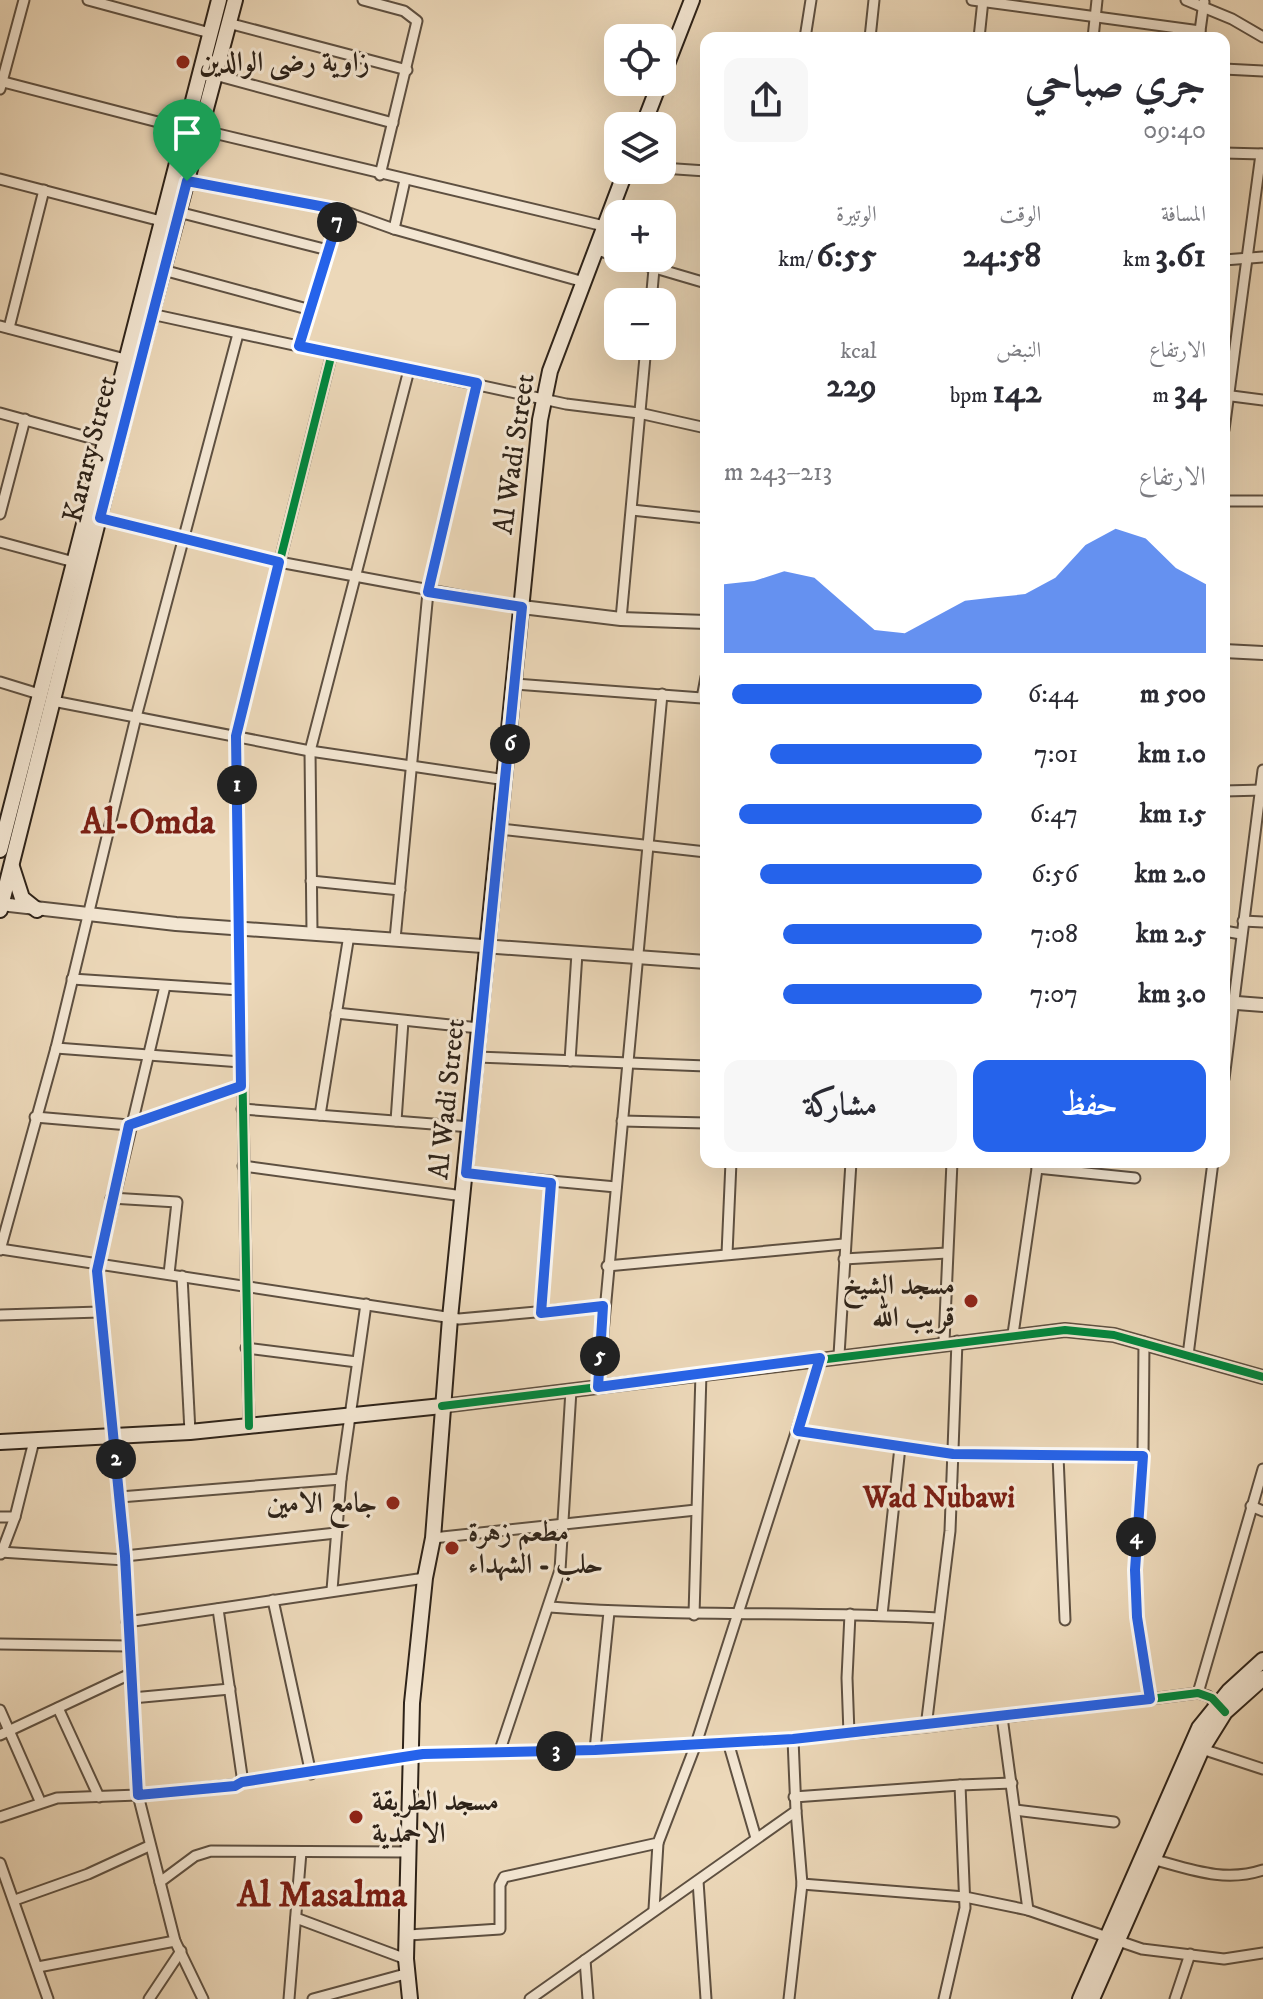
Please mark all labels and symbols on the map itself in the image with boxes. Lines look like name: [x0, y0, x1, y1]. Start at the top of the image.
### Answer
place label: زاوية رضى الوالدين: [199, 45, 370, 81]
marker: زاوية رضى الوالدين: [174, 53, 192, 71]
pin: [153, 99, 221, 181]
pin: 7: [317, 202, 357, 242]
street label: Karary Street: [55, 372, 125, 526]
street label: Al Wadi Street: [485, 372, 543, 536]
pin: 6: [490, 724, 530, 764]
pin: 1: [217, 765, 257, 805]
district label: Al-Omda: [80, 800, 216, 845]
street label: Al Wadi Street: [421, 1017, 473, 1181]
place label: مسجد الشيخ قريب الله: [842, 1268, 955, 1335]
marker: مسجد الشيخ قريب الله: [962, 1292, 980, 1310]
pin: 5: [580, 1336, 620, 1376]
pin: 2: [96, 1439, 136, 1479]
district label: Wad Nubawi: [862, 1480, 1015, 1517]
place label: جامع الامين: [267, 1486, 377, 1529]
marker: جامع الامين: [384, 1494, 402, 1512]
place label: مطعم زهرة حلب - الشهداء: [468, 1515, 603, 1582]
pin: 4: [1116, 1517, 1156, 1557]
marker: مطعم زهرة حلب - الشهداء: [443, 1539, 461, 1557]
pin: 3: [536, 1731, 576, 1771]
place label: مسجد الطريقة الاحمدية: [372, 1784, 499, 1851]
marker: مسجد الطريقة الاحمدية: [347, 1808, 365, 1826]
district label: Al Masalma: [236, 1873, 408, 1918]

